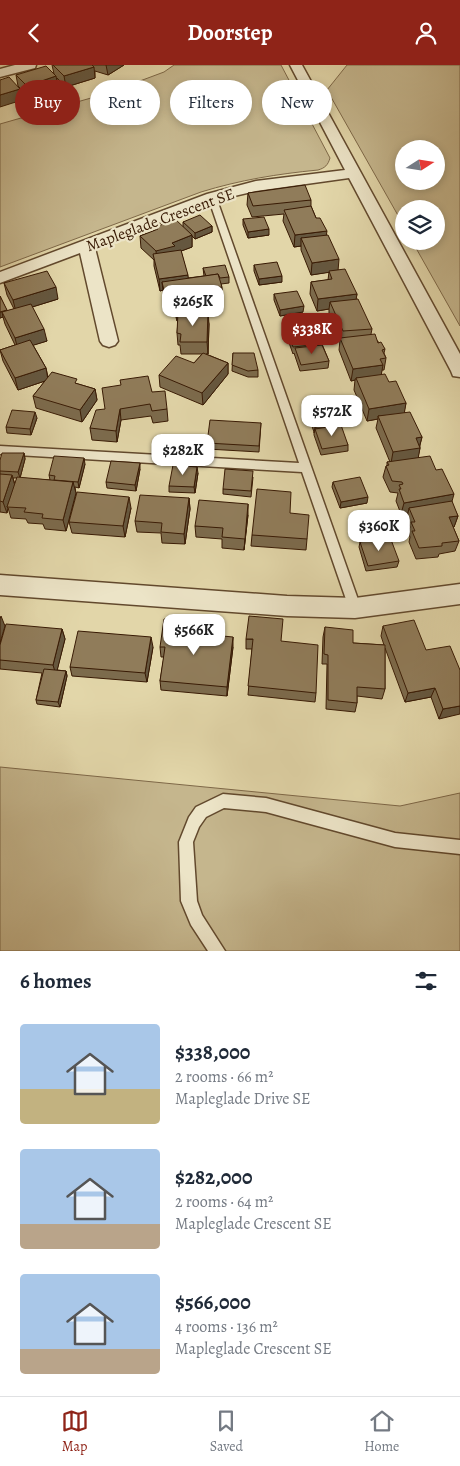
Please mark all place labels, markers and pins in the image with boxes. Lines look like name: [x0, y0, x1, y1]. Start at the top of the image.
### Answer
pin: $265K: [158, 285, 228, 327]
pin: $338K: [277, 313, 347, 355]
pin: $572K: [297, 395, 367, 437]
pin: $282K: [148, 433, 218, 476]
pin: $360K: [344, 509, 414, 552]
pin: $566K: [159, 613, 229, 656]

